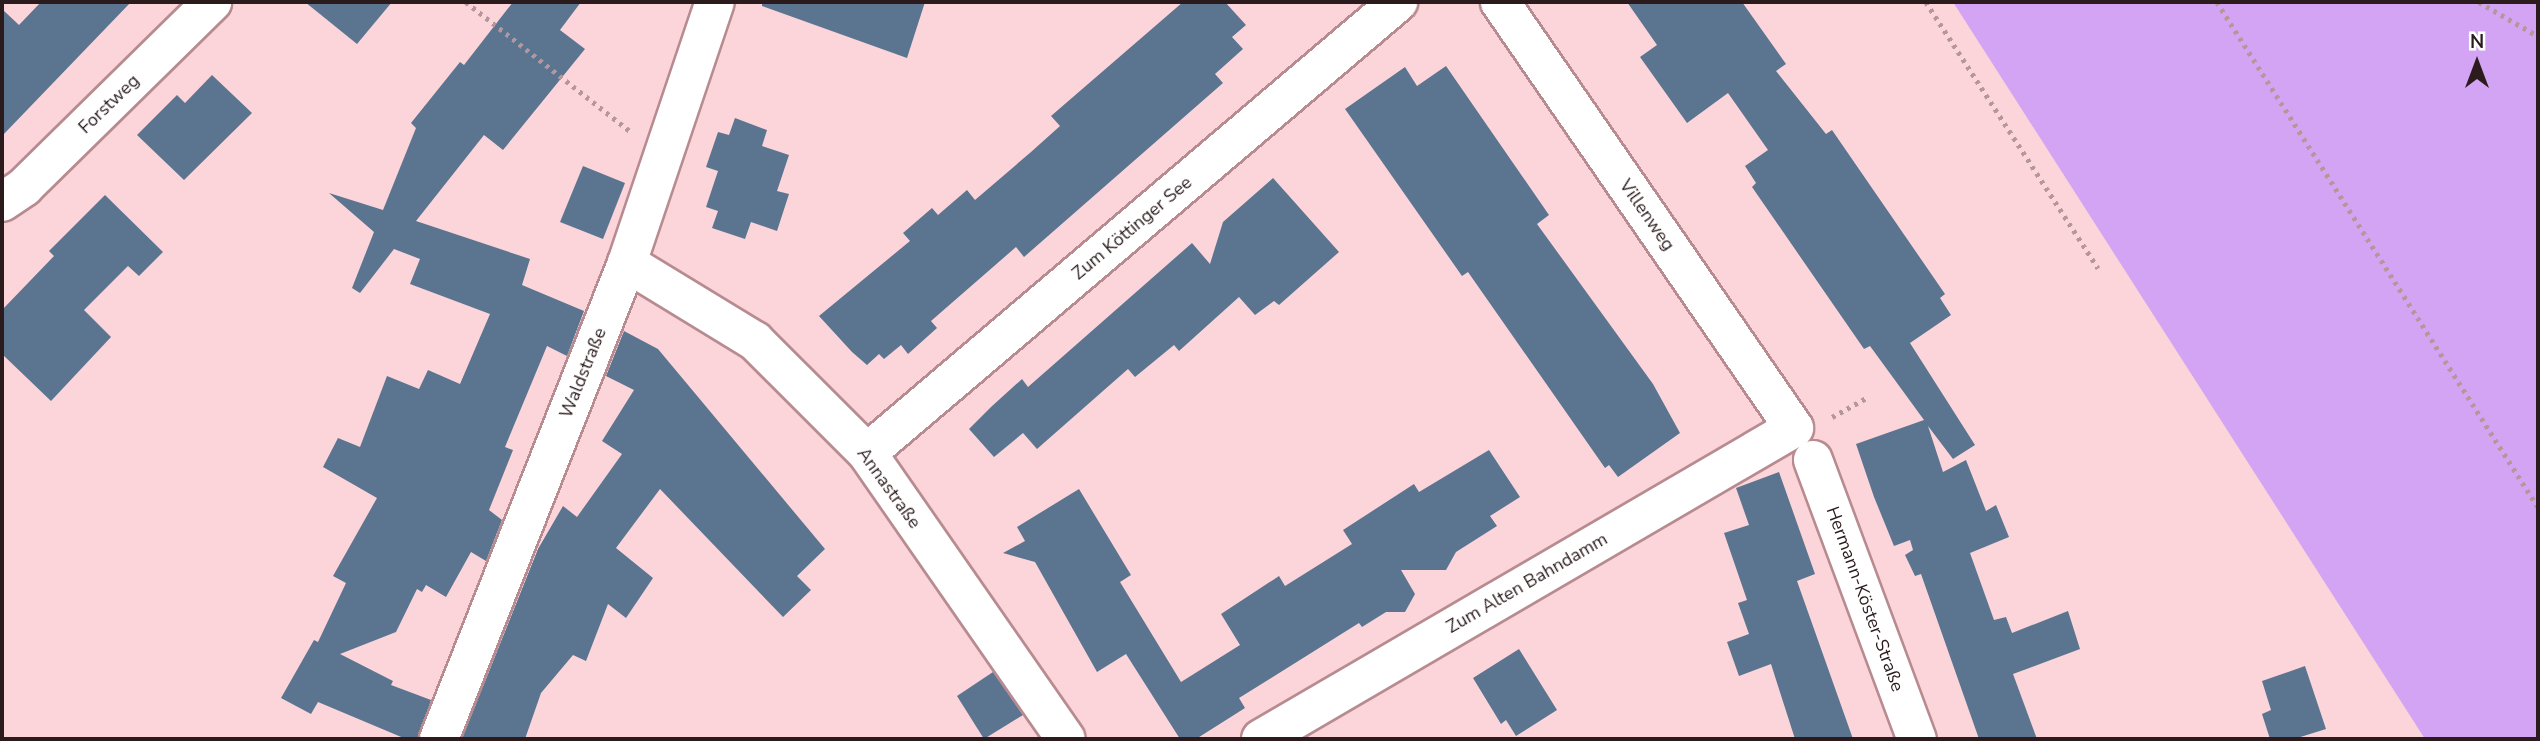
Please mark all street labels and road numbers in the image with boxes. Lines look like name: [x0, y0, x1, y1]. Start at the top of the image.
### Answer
street label: Forstweg: [74, 70, 144, 138]
street label: Zum Köttinger See: [1068, 172, 1196, 284]
street label: Villenweg: [1615, 175, 1679, 255]
street label: Waldstraße: [555, 325, 611, 421]
street label: Annastraße: [852, 443, 926, 533]
street label: Hermann-Köster-Straße: [1821, 504, 1909, 694]
street label: Zum Alten Bahndamm: [1443, 528, 1611, 638]

